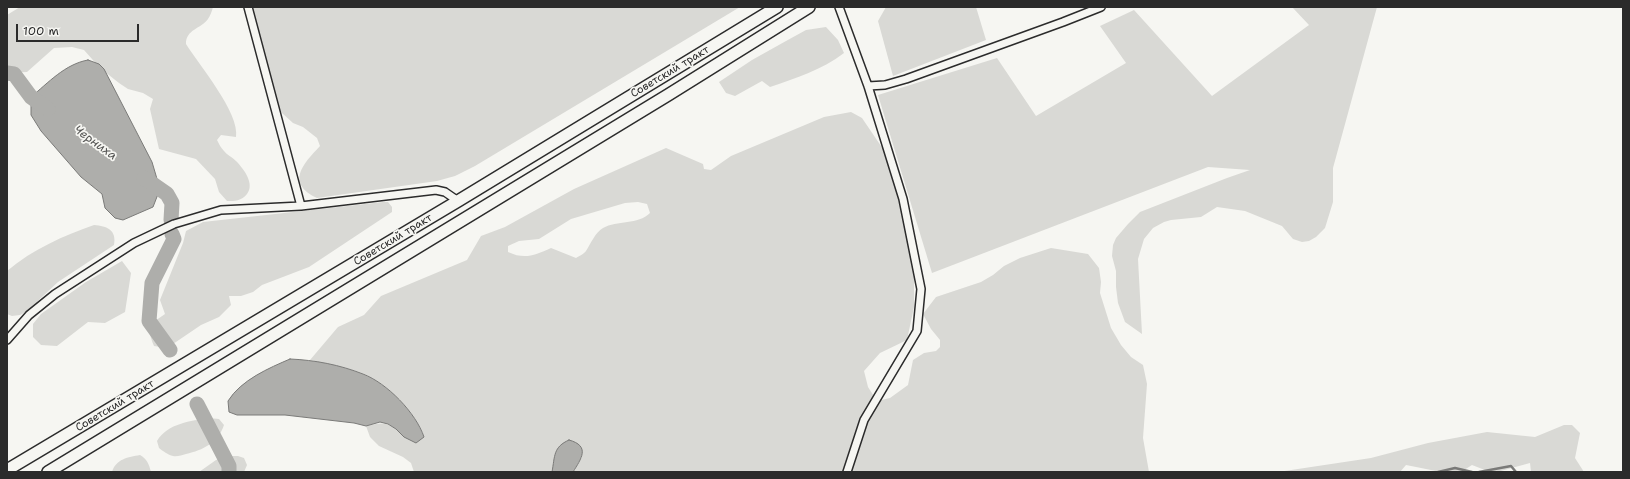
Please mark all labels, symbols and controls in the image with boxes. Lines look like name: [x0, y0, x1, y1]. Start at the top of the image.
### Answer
scale bar: [18, 16, 141, 42]
text: 100 m: [23, 23, 59, 39]
street label: Советский тракт: [628, 43, 712, 101]
water label: Черниха: [71, 123, 119, 163]
street label: Советский тракт: [351, 211, 435, 269]
street label: Советский тракт: [73, 377, 157, 435]

